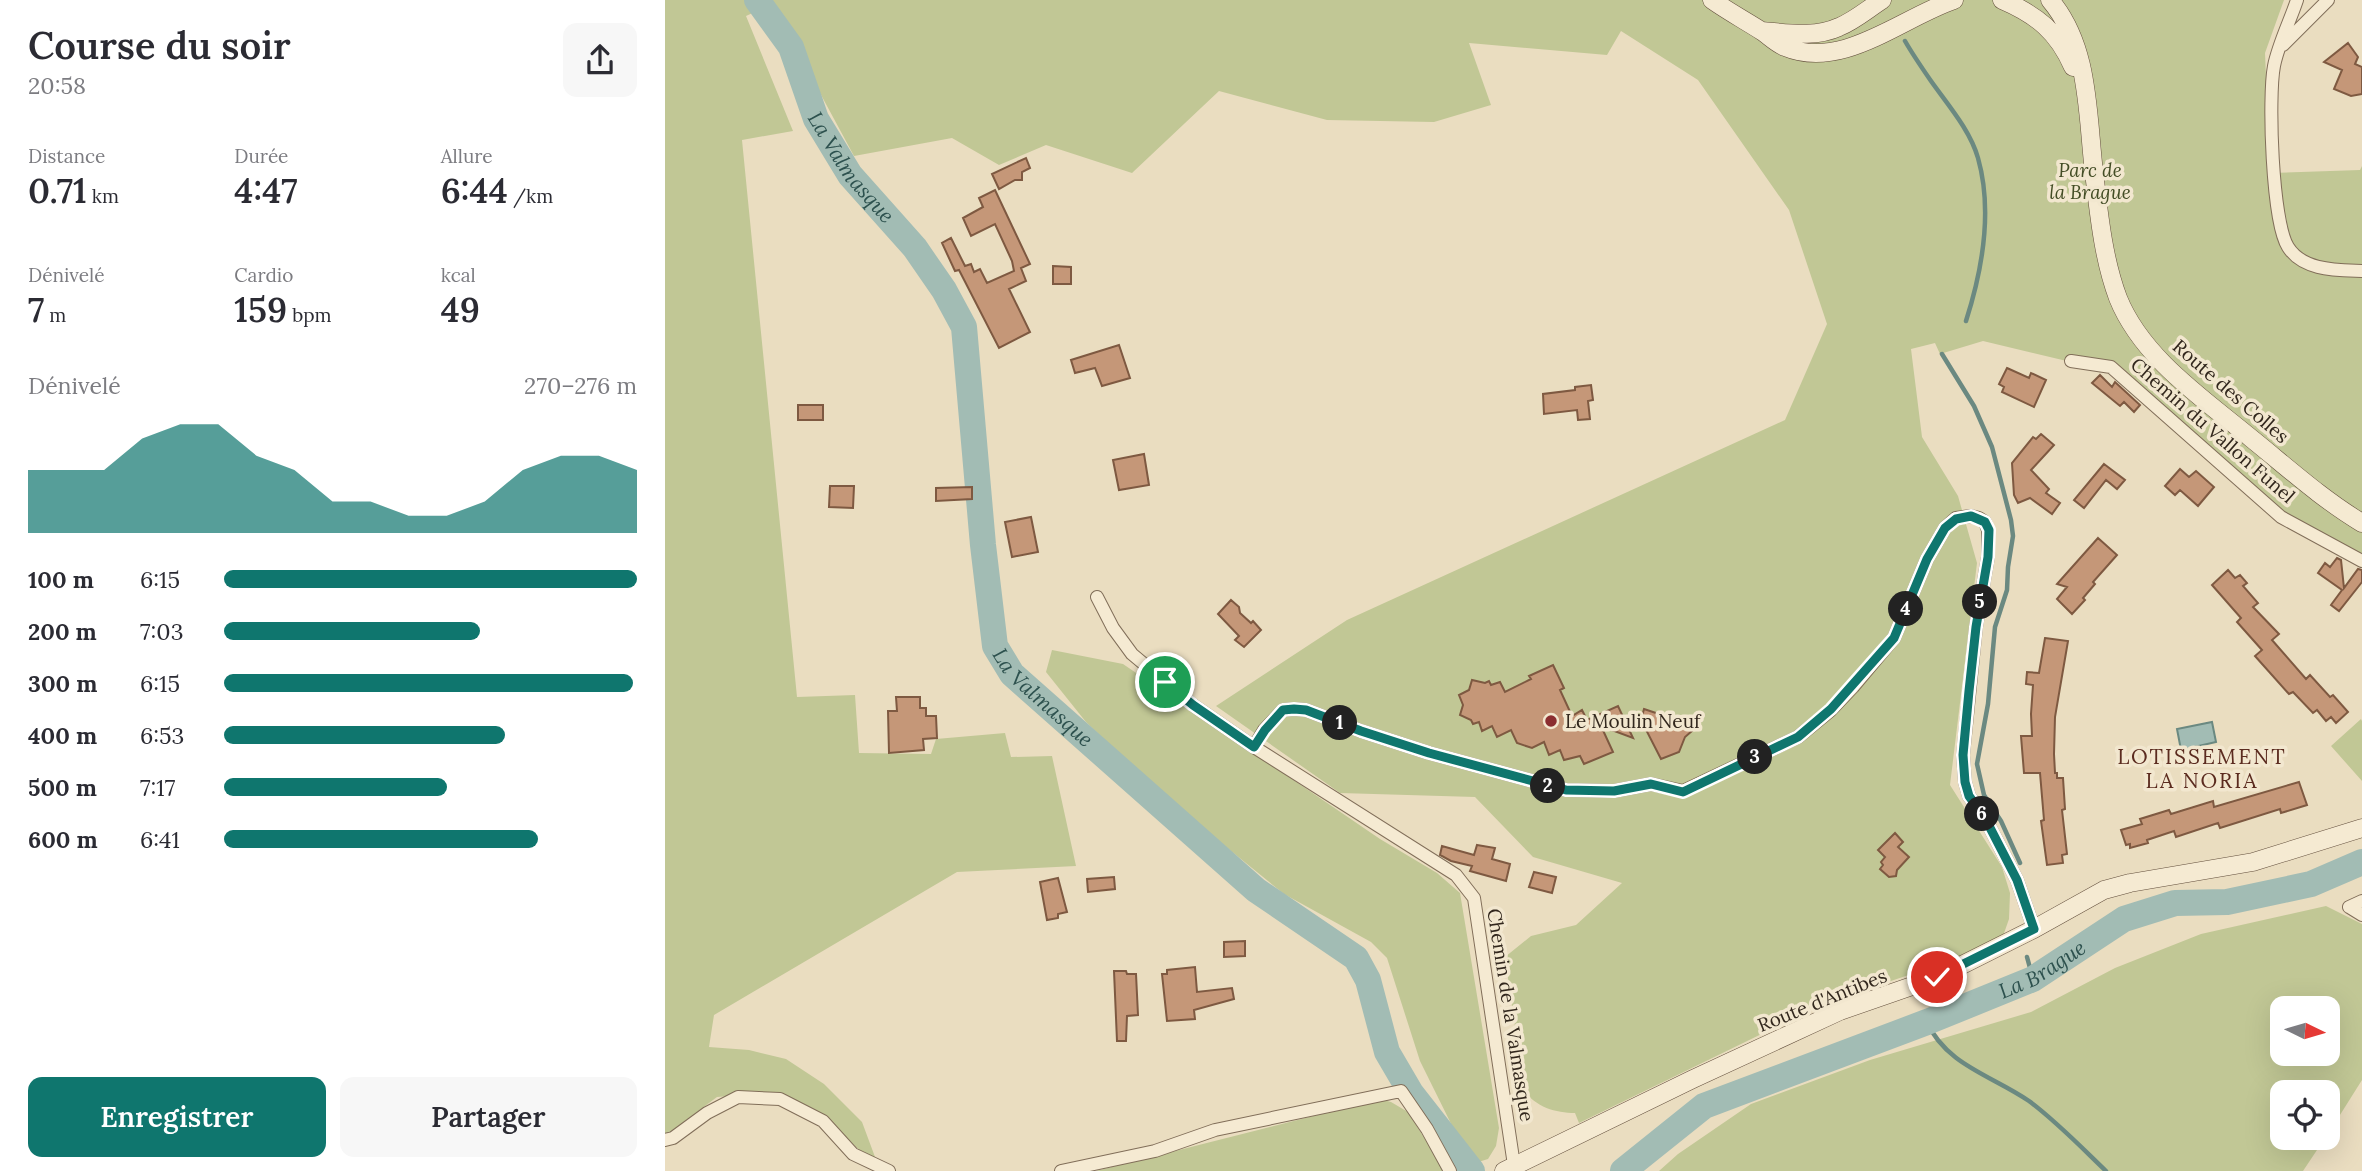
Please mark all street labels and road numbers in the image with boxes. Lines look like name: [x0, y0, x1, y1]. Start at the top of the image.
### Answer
street label: Route des Colles: [2168, 334, 2294, 448]
street label: Chemin du Vallon Funel: [2126, 352, 2300, 508]
street label: Chemin de la Valmasque: [1482, 907, 1540, 1123]
street label: Route d'Antibes: [1754, 963, 1890, 1037]

